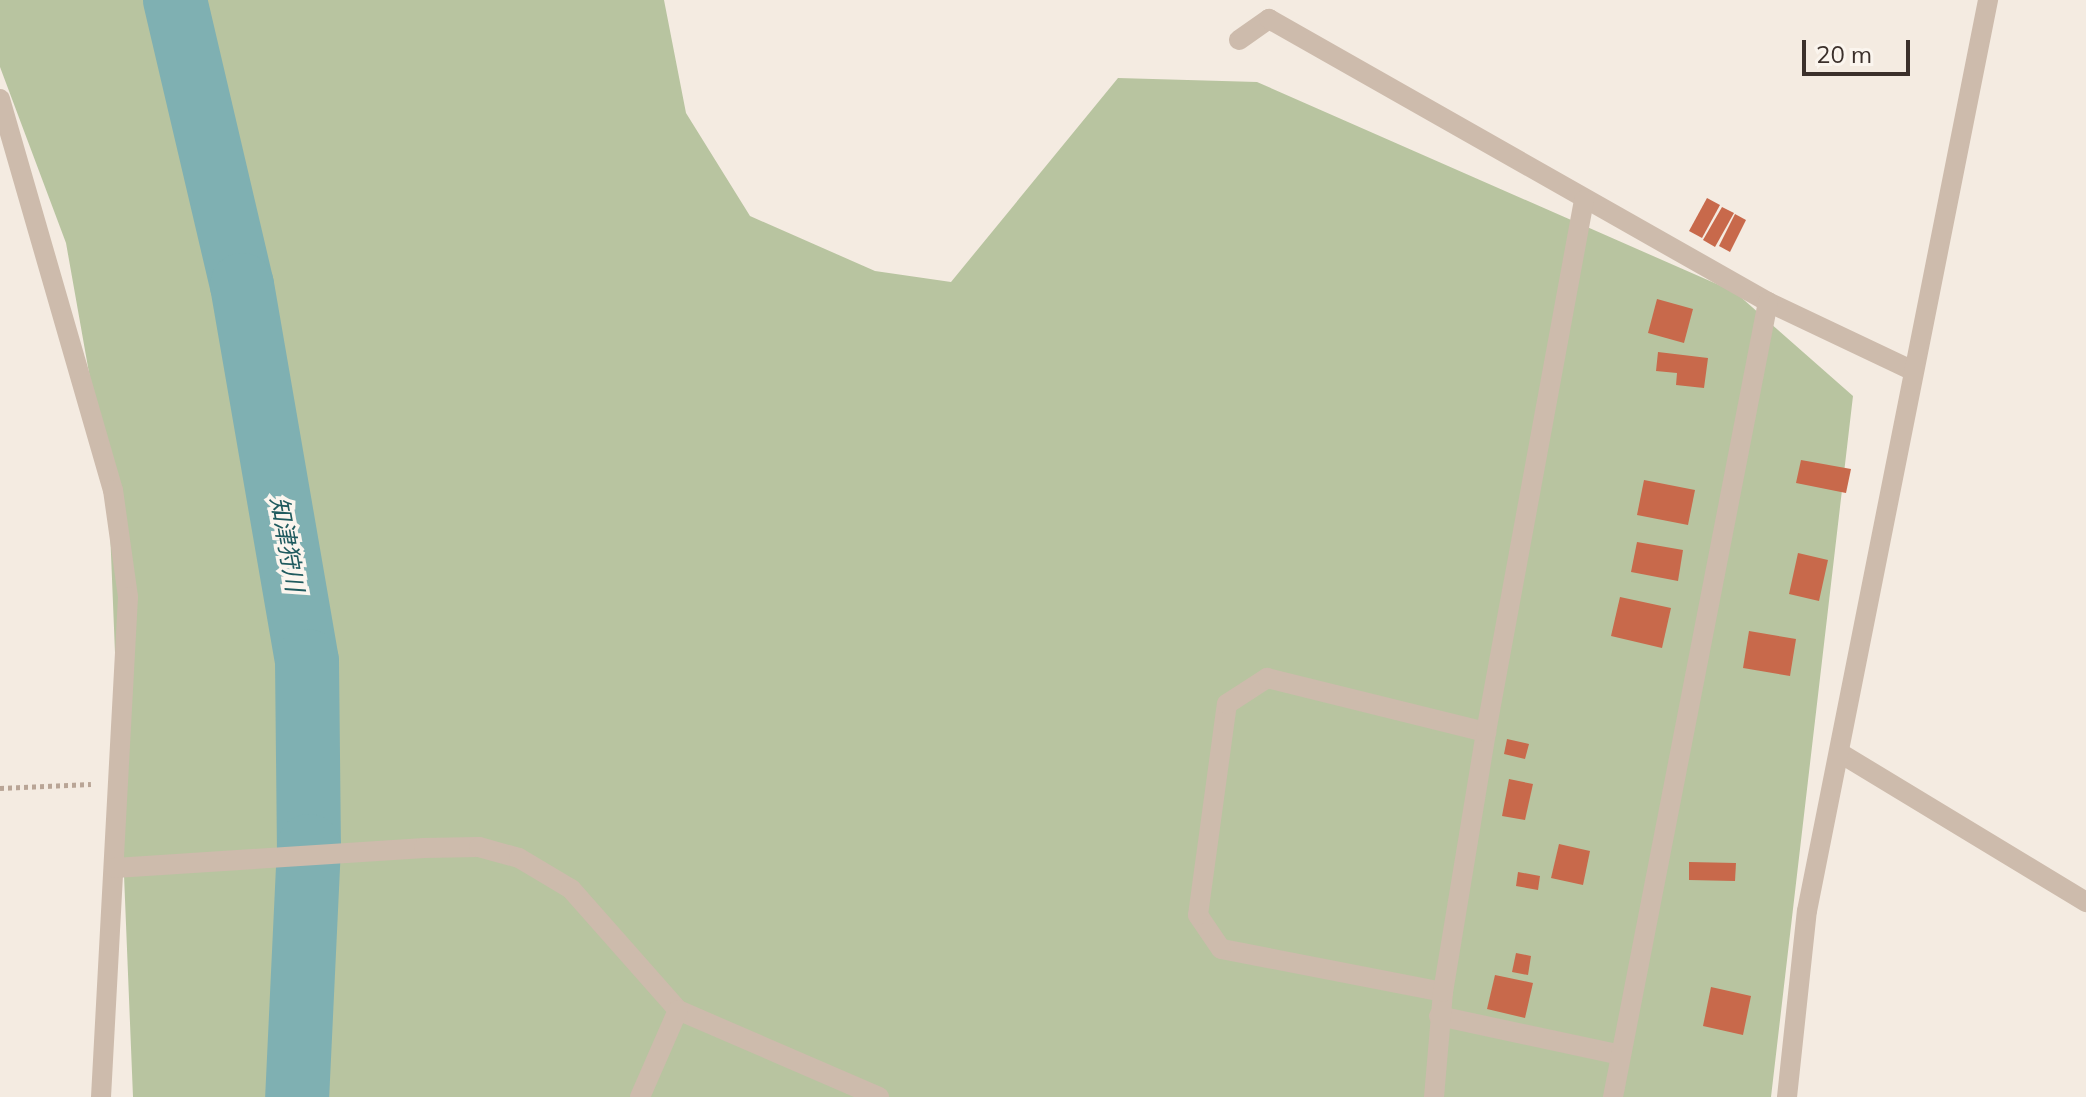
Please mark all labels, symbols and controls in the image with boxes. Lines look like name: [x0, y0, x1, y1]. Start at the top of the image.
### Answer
scale bar: [1806, 24, 1914, 74]
text: 20 m: [1816, 39, 1872, 69]
water label: 知津狩川: [264, 494, 310, 594]

